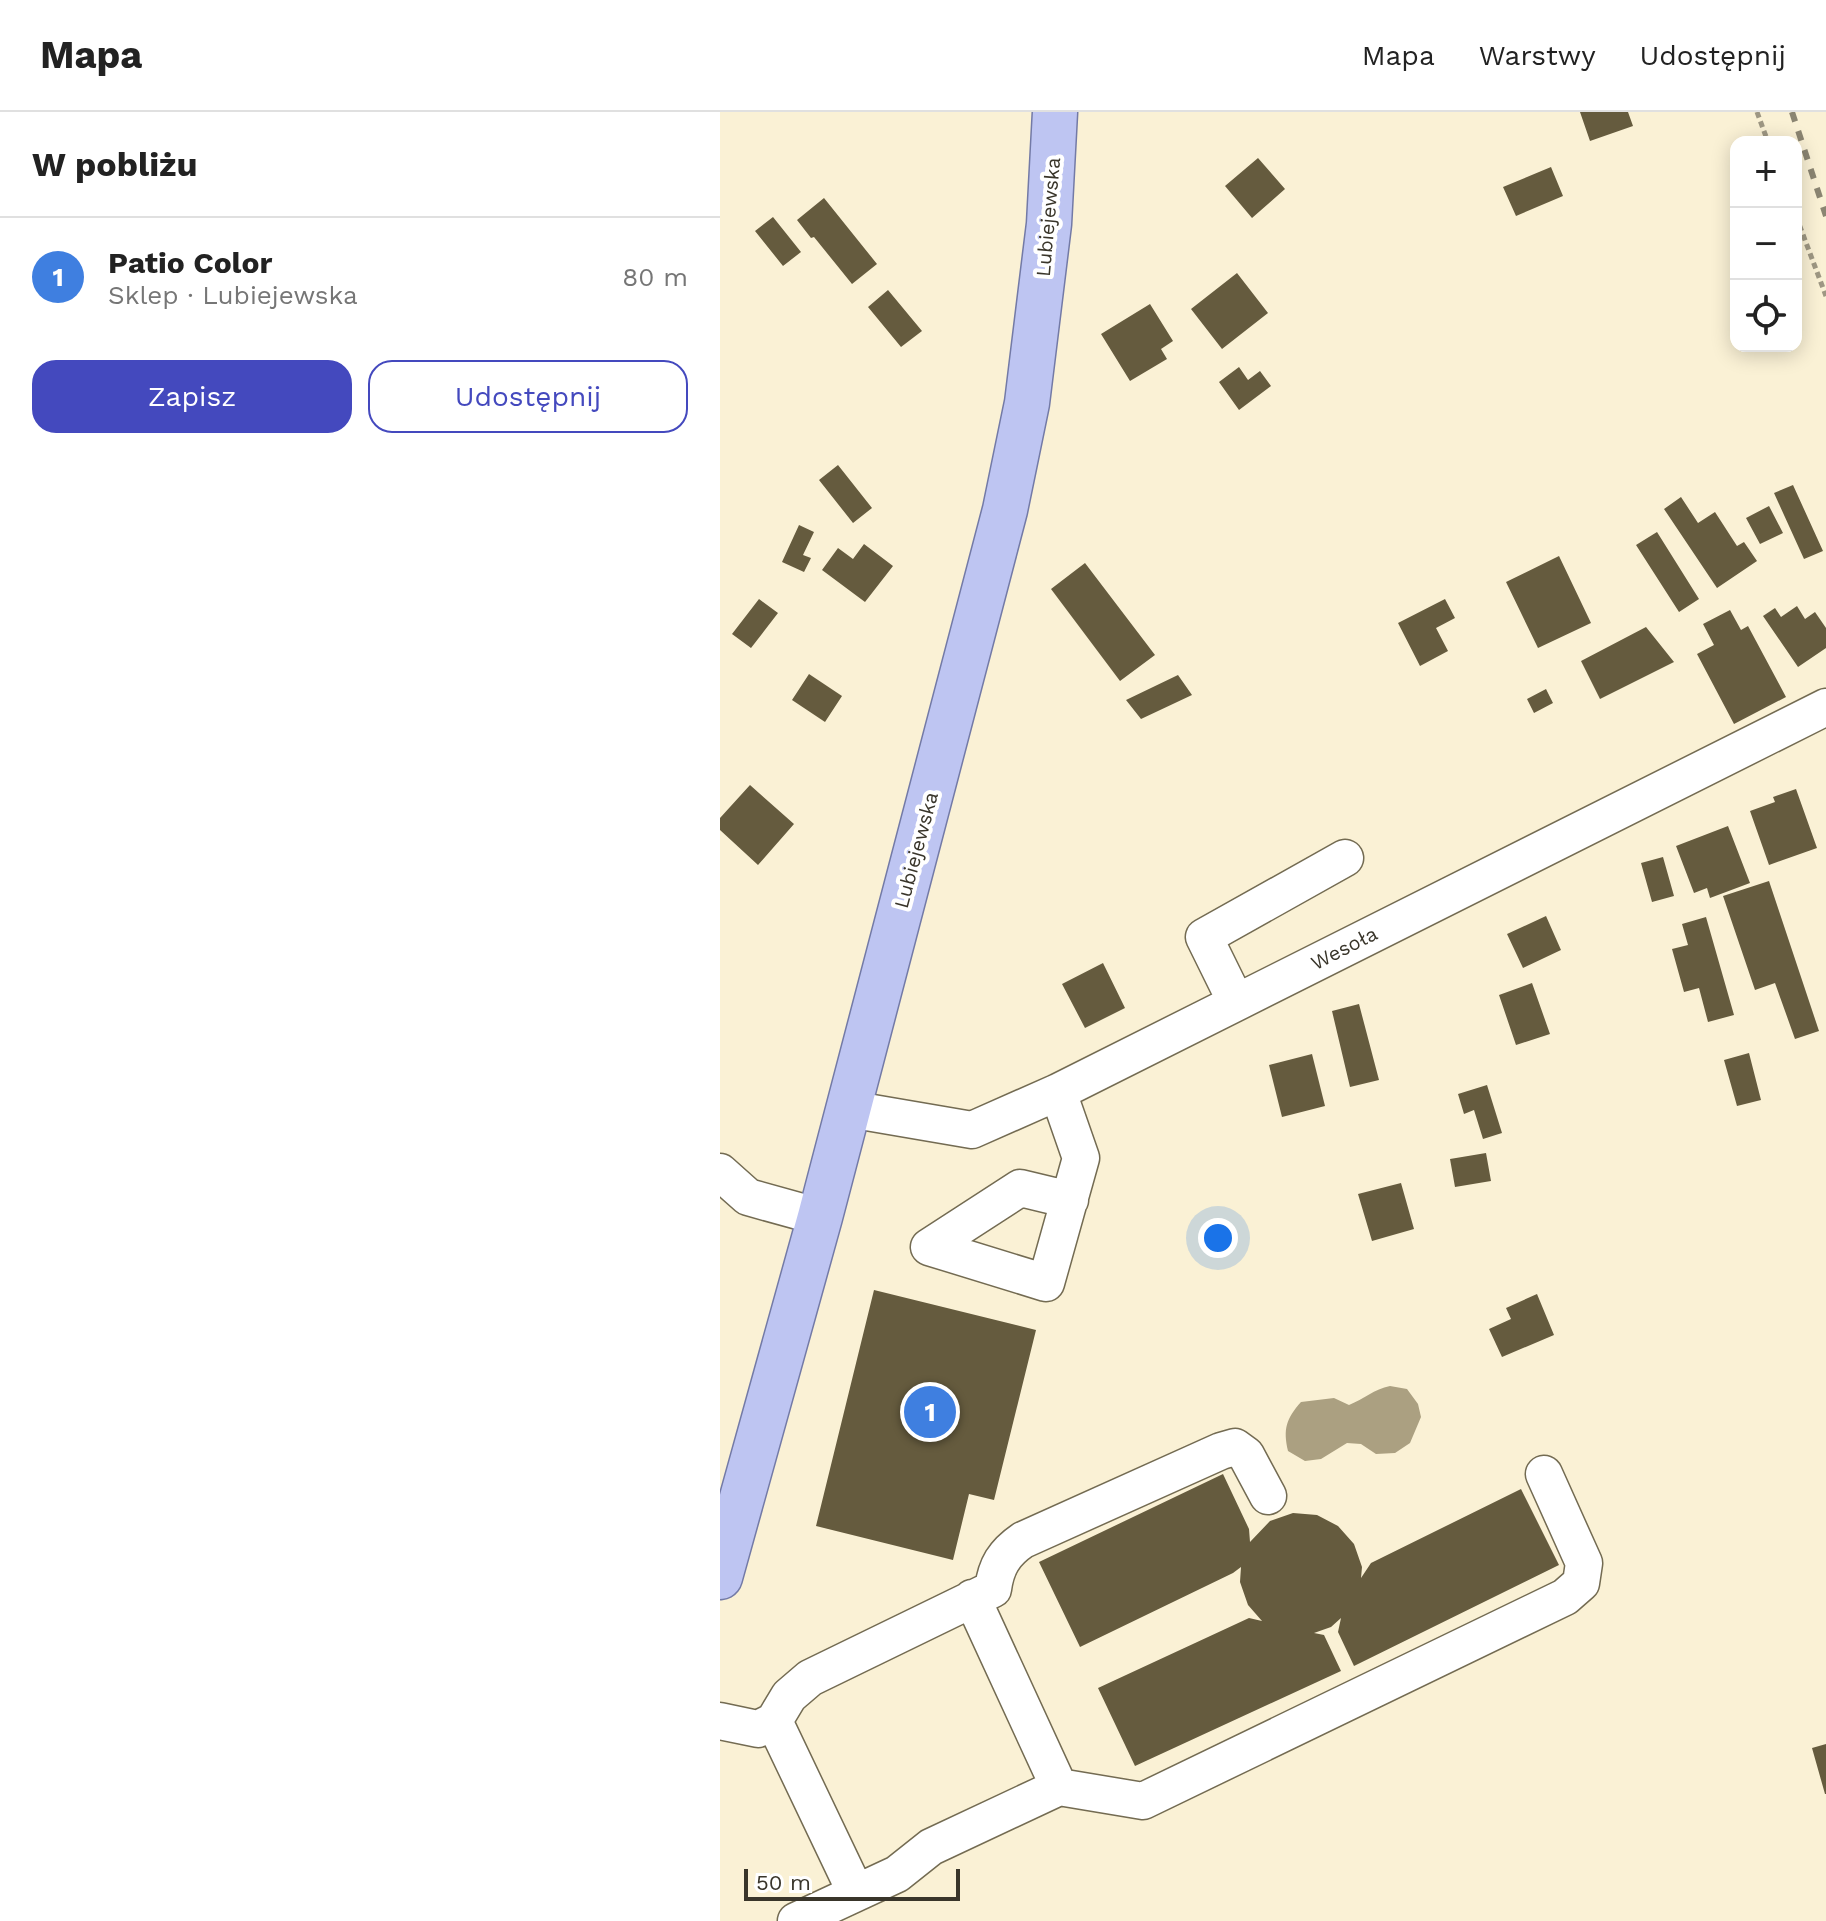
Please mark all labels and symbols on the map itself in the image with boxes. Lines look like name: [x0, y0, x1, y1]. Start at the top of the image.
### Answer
street label: Lubiejewska: [1031, 156, 1065, 278]
street label: Lubiejewska: [889, 789, 943, 911]
street label: Wesoła: [1307, 921, 1381, 975]
your location: [1198, 1218, 1238, 1258]
pin: 1: [904, 1382, 956, 1442]
scale bar: [744, 1865, 960, 1901]

